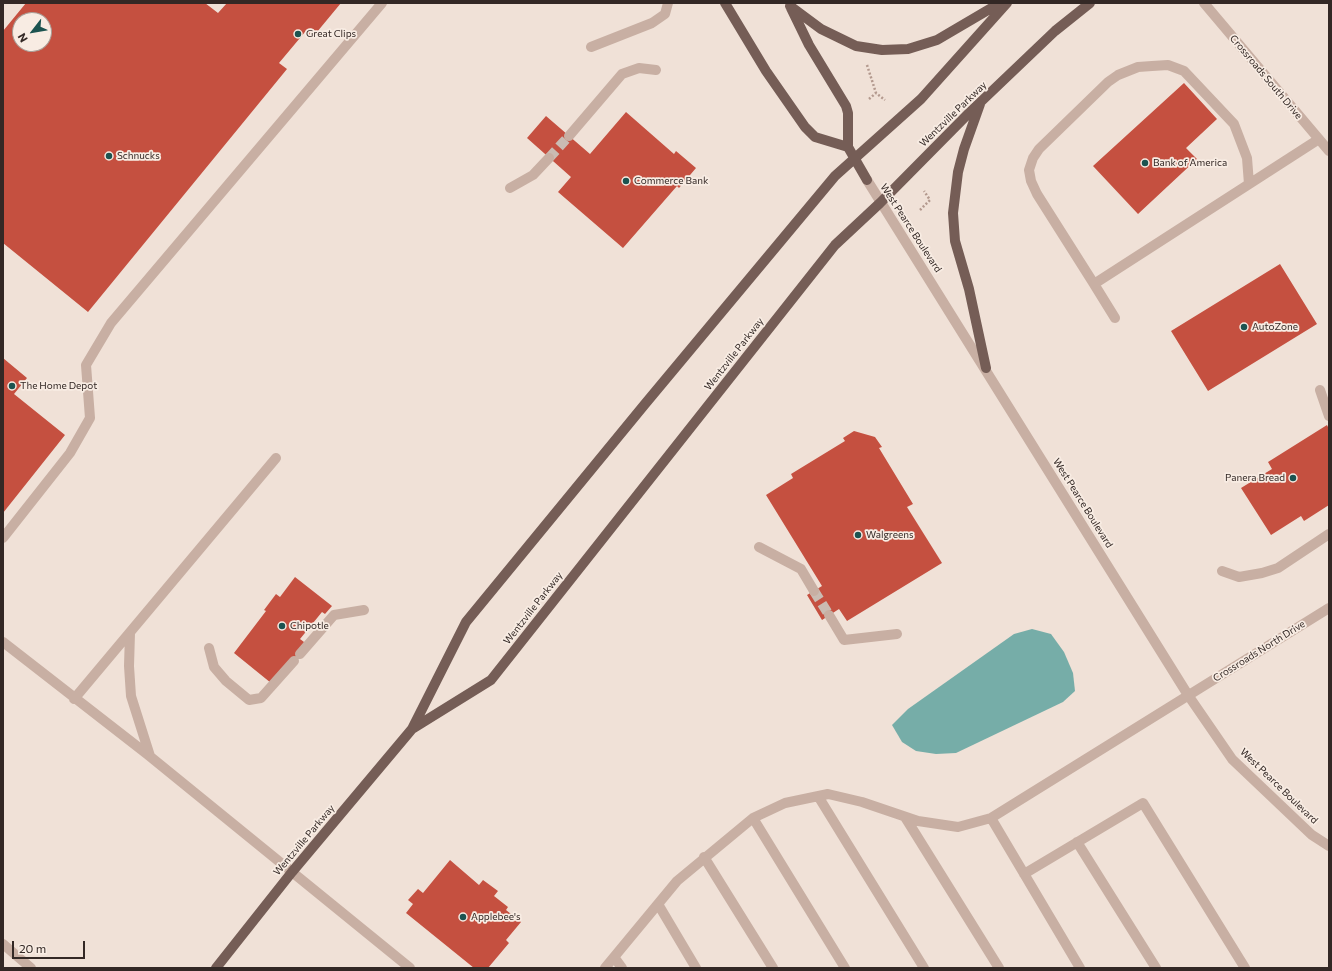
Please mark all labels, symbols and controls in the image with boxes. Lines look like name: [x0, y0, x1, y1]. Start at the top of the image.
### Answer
north arrow: [12, 12, 52, 52]
place label: Great Clips: [306, 28, 356, 40]
marker: Great Clips: [293, 29, 303, 39]
text: N: [14, 31, 30, 45]
street label: Crossroads South Drive: [1227, 32, 1305, 122]
street label: Wentzville Parkway: [917, 79, 989, 149]
place label: Schnucks: [117, 150, 160, 162]
marker: Schnucks: [104, 151, 114, 161]
place label: Bank of America: [1153, 157, 1227, 169]
marker: Bank of America: [1140, 158, 1150, 168]
place label: Commerce Bank: [634, 175, 708, 187]
marker: Commerce Bank: [621, 176, 631, 186]
street label: West Pearce Boulevard: [878, 181, 944, 275]
street label: Wentzville Parkway: [702, 315, 766, 393]
place label: AutoZone: [1252, 321, 1298, 333]
marker: AutoZone: [1239, 322, 1249, 332]
place label: The Home Depot: [20, 380, 97, 392]
marker: The Home Depot: [7, 381, 17, 391]
street label: West Pearce Boulevard: [1051, 456, 1115, 550]
place label: Panera Bread: [1225, 472, 1285, 484]
marker: Panera Bread: [1288, 473, 1298, 483]
place label: Walgreens: [866, 529, 914, 541]
marker: Walgreens: [853, 530, 863, 540]
street label: Wentzville Parkway: [501, 569, 565, 647]
street label: Crossroads North Drive: [1211, 618, 1307, 684]
place label: Chipotle: [290, 620, 329, 632]
marker: Chipotle: [277, 621, 287, 631]
street label: West Pearce Boulevard: [1238, 746, 1320, 826]
street label: Wentzville Parkway: [271, 802, 337, 878]
place label: Applebee's: [471, 911, 521, 923]
marker: Applebee's: [458, 912, 468, 922]
scale bar: [14, 933, 87, 959]
text: 20 m: [19, 941, 46, 955]

